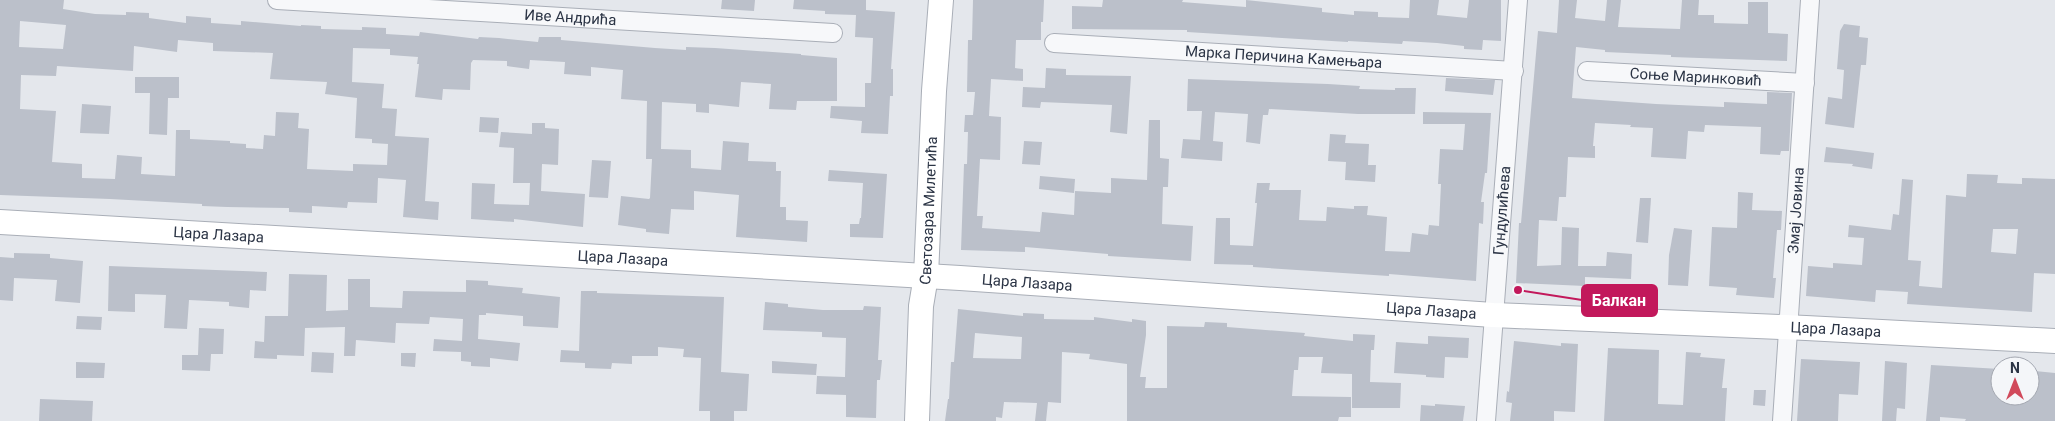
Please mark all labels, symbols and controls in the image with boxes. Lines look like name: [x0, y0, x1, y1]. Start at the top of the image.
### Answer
street label: Иве Андрића: [524, 6, 617, 29]
street label: Марка Перичина Камењара: [1184, 42, 1383, 72]
street label: Соње Маринковић: [1629, 64, 1762, 90]
street label: Светозара Милетића: [916, 136, 941, 286]
street label: Гундулићева: [1490, 165, 1514, 256]
street label: Змај Јовина: [1784, 167, 1808, 254]
street label: Цара Лазара: [173, 223, 264, 246]
street label: Цара Лазара: [577, 247, 669, 270]
street label: Цара Лазара: [981, 271, 1073, 295]
callout: Балкан: [1582, 285, 1657, 316]
text: Балкан: [1592, 291, 1646, 310]
street label: Цара Лазара: [1385, 299, 1477, 323]
street label: Цара Лазара: [1790, 318, 1882, 341]
north arrow: [1990, 356, 2040, 406]
text: N: [2010, 360, 2020, 376]

